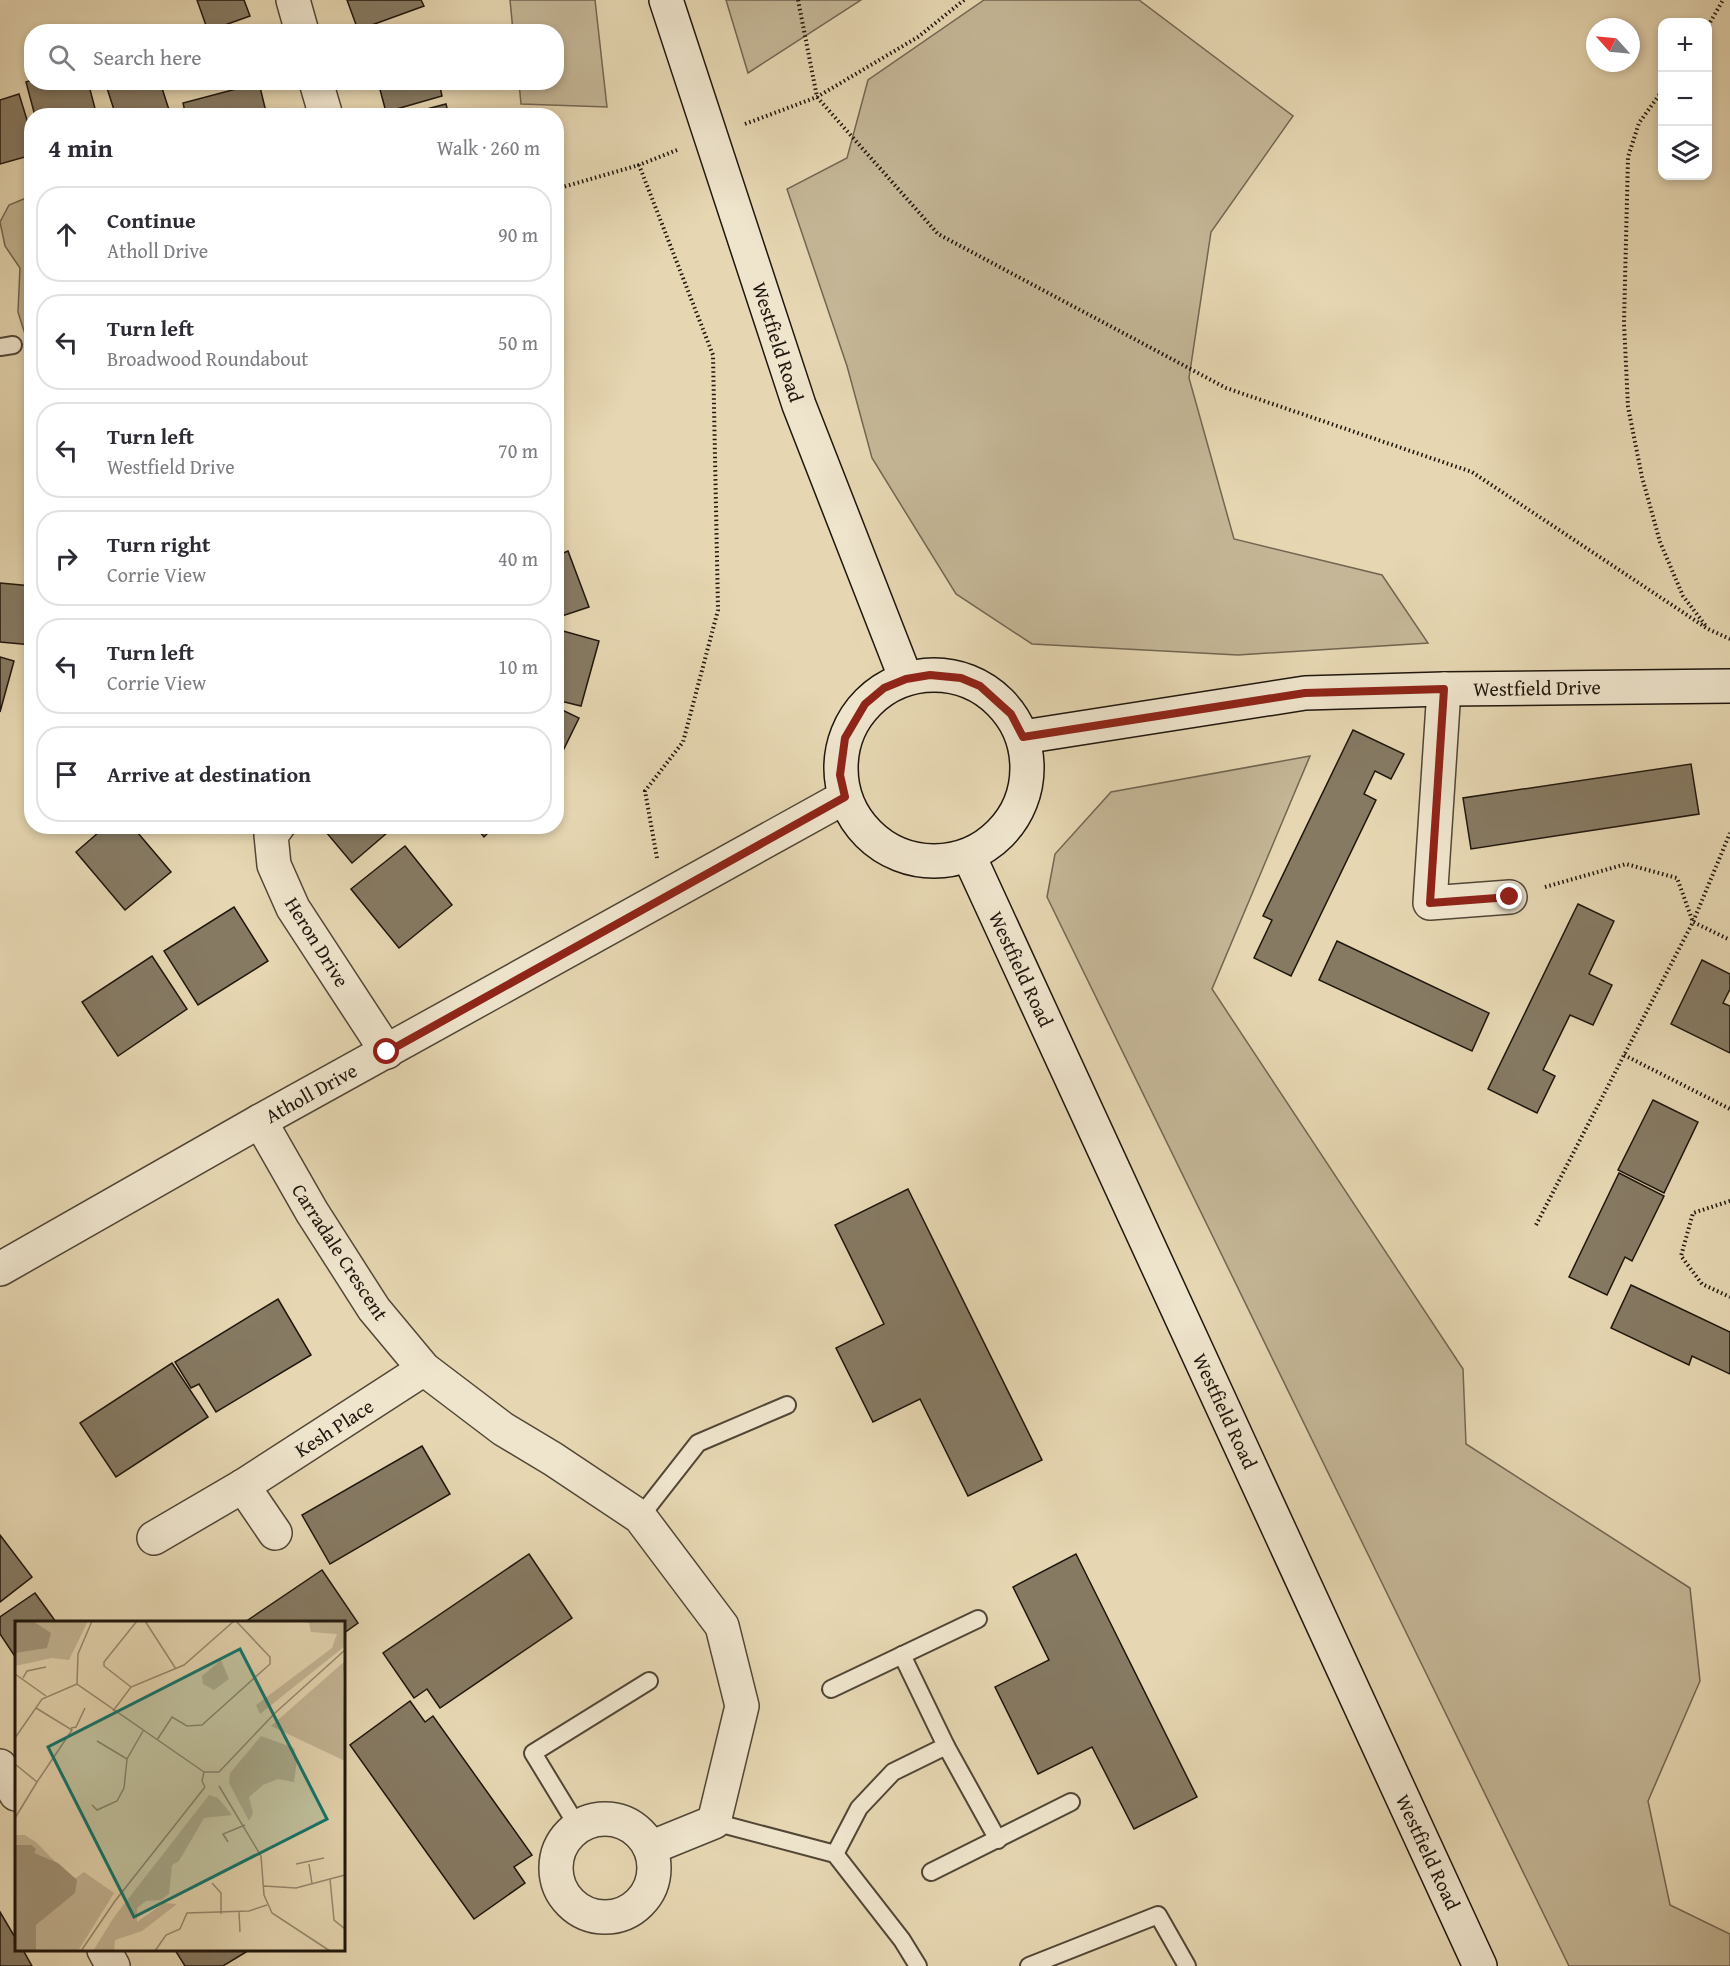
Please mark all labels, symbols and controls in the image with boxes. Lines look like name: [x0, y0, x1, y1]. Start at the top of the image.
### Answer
north arrow: [1586, 18, 1640, 72]
map controls: [1658, 18, 1712, 180]
button: +: [1658, 18, 1712, 72]
search box: [24, 24, 564, 90]
icon: search: [45, 41, 78, 74]
text: Search here: [93, 41, 202, 73]
button: −: [1658, 72, 1712, 126]
button: layers: [1658, 126, 1712, 180]
text: 4 min: [48, 128, 113, 167]
text: Walk · 260 m: [437, 133, 540, 162]
text: Continue: [107, 204, 196, 236]
icon: ahead: [50, 218, 83, 251]
text: 90 m: [498, 220, 538, 249]
text: Atholl Drive: [107, 236, 208, 265]
street label: Westfield Road: [745, 278, 812, 406]
text: Turn left: [107, 312, 194, 344]
icon: left: [50, 326, 83, 359]
text: 50 m: [498, 328, 538, 357]
text: Broadwood Roundabout: [107, 344, 308, 373]
text: Turn left: [107, 420, 194, 452]
icon: left: [50, 434, 83, 467]
text: 70 m: [498, 436, 538, 465]
text: Westfield Drive: [107, 452, 235, 481]
text: Turn right: [107, 528, 210, 560]
icon: right: [50, 542, 83, 575]
text: 40 m: [498, 544, 538, 573]
text: Corrie View: [107, 560, 206, 589]
text: Turn left: [107, 636, 194, 668]
icon: left: [50, 650, 83, 683]
text: 10 m: [498, 652, 538, 681]
text: Corrie View: [107, 668, 206, 697]
street label: Westfield Drive: [1473, 672, 1601, 703]
icon: arrive: [50, 758, 83, 791]
text: Arrive at destination: [107, 758, 311, 790]
route end: [1496, 883, 1522, 909]
street label: Heron Drive: [278, 891, 357, 992]
street label: Westfield Road: [982, 906, 1061, 1032]
route start: [373, 1038, 399, 1064]
street label: Atholl Drive: [259, 1055, 362, 1130]
street label: Carradale Crescent: [285, 1177, 396, 1326]
street label: Westfield Road: [1186, 1348, 1265, 1474]
street label: Kesh Place: [289, 1391, 379, 1464]
inset map: [15, 1621, 345, 1951]
street label: Westfield Road: [1389, 1789, 1468, 1915]

